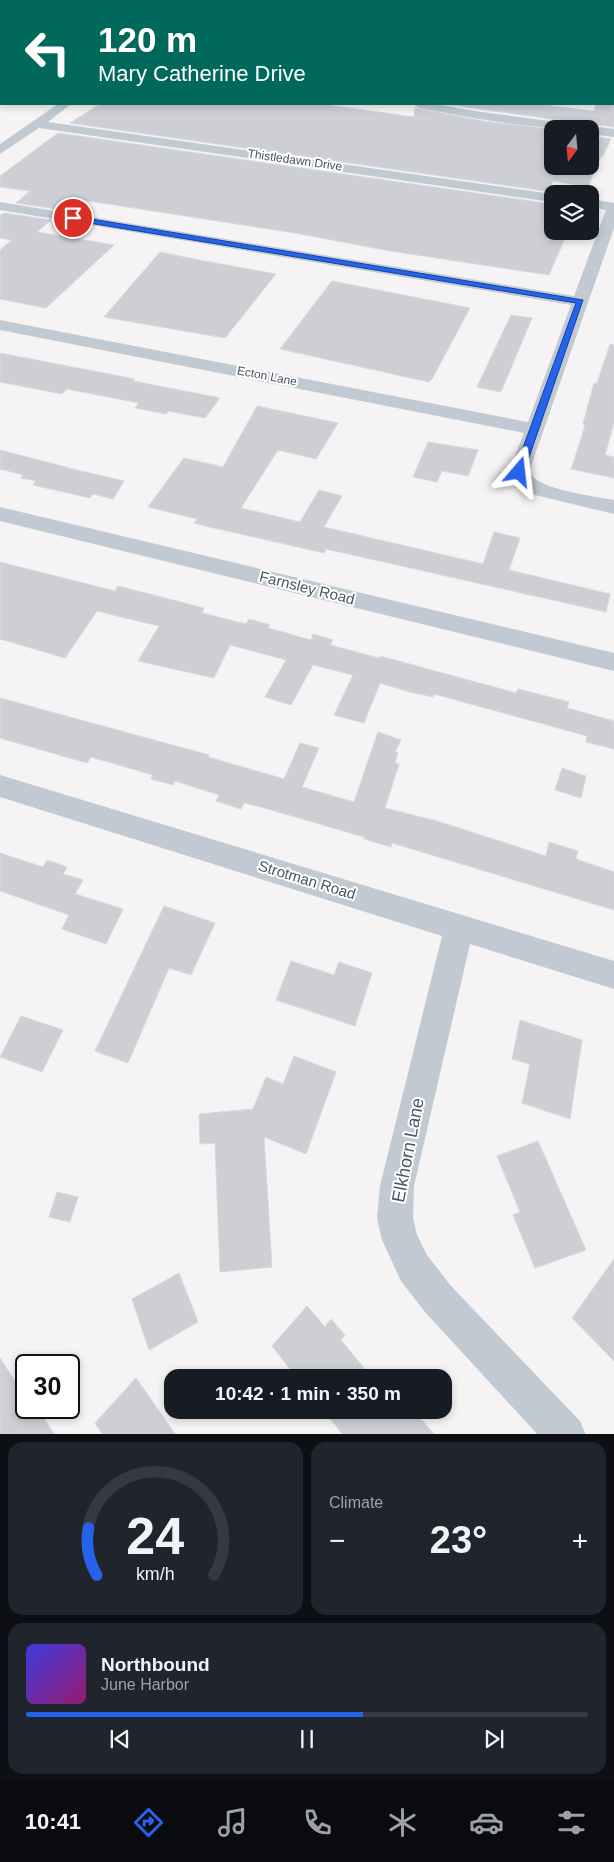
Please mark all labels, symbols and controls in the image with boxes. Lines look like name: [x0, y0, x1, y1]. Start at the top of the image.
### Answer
icon: left: [15, 20, 80, 85]
text: 120 m: [98, 20, 197, 59]
text: Mary Catherine Drive: [98, 61, 306, 86]
north arrow: [544, 120, 599, 175]
map controls: [544, 120, 599, 240]
street label: Thistledawn Drive: [247, 146, 344, 174]
button: layers: [544, 185, 599, 240]
pin: [52, 197, 94, 239]
icon: arrive: [59, 204, 87, 232]
street label: Ecton Lane: [236, 363, 298, 389]
position arrow: [492, 445, 544, 497]
street label: Farnsley Road: [258, 567, 357, 608]
street label: Strotman Road: [256, 857, 358, 902]
street label: Elkhorn Lane: [388, 1096, 428, 1204]
speed limit sign: 30: [15, 1354, 80, 1419]
text: 10:42 · 1 min · 350 m: [215, 1383, 401, 1404]
text: Climate: [329, 1494, 383, 1511]
text: 24: [127, 1507, 184, 1565]
text: 23°: [430, 1519, 487, 1561]
text: −: [329, 1525, 345, 1556]
text: +: [572, 1525, 588, 1556]
text: km/h: [136, 1564, 175, 1584]
text: Northbound: [101, 1654, 210, 1675]
text: June Harbor: [101, 1676, 189, 1693]
icon: previous: [106, 1725, 134, 1753]
icon: pause: [293, 1725, 321, 1753]
icon: next: [480, 1725, 508, 1753]
icon: directions: [131, 1805, 166, 1840]
icon: music: [215, 1805, 250, 1840]
icon: phone: [300, 1805, 335, 1840]
icon: climate: [385, 1805, 420, 1840]
icon: car: [469, 1805, 504, 1840]
icon: filters: [554, 1805, 589, 1840]
text: 10:41: [25, 1809, 81, 1834]

